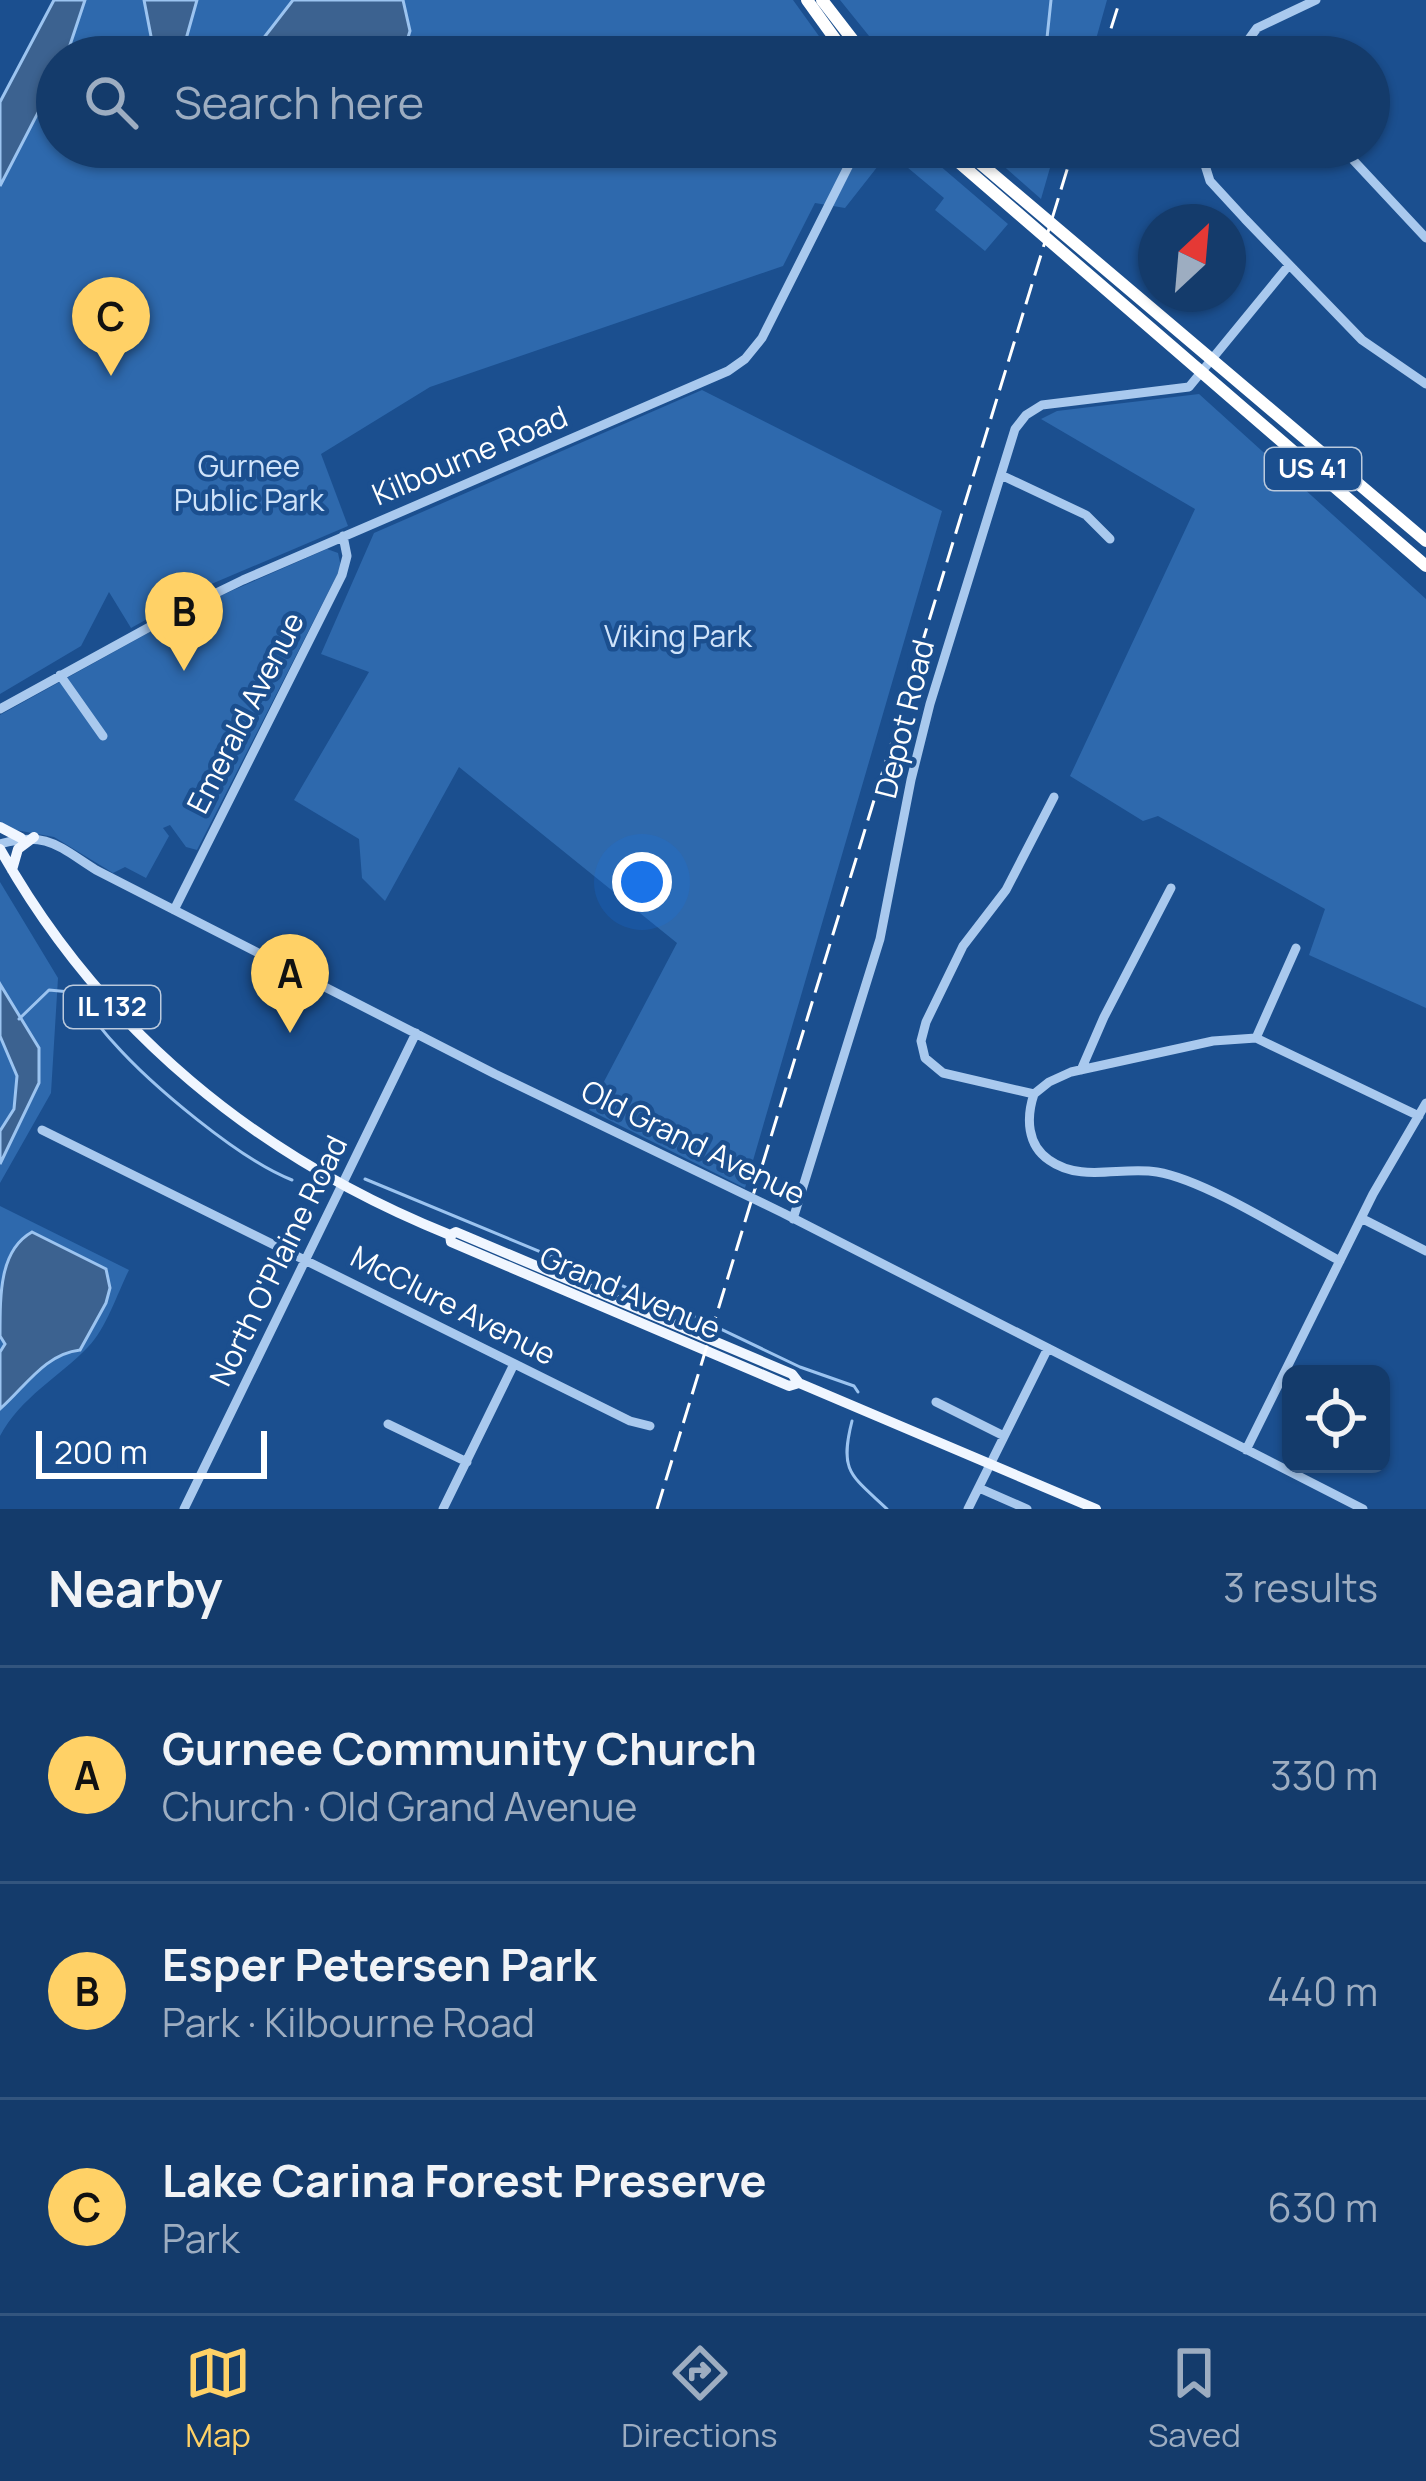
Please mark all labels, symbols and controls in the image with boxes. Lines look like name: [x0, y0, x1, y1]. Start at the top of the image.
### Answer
search box: [36, 36, 1390, 168]
icon: search: [78, 69, 144, 135]
text: Search here: [174, 71, 424, 133]
north arrow: [1138, 204, 1246, 312]
pin: C: [72, 277, 150, 376]
street label: Kilbourne Road: [366, 395, 573, 514]
park label: Gurnee Public Park: [174, 445, 325, 520]
road number: US 41: [1265, 448, 1361, 490]
pin: B: [145, 572, 223, 671]
street label: Emerald Avenue: [176, 605, 313, 820]
park label: Viking Park: [604, 615, 753, 656]
street label: Depot Road: [864, 635, 943, 802]
your location: [612, 852, 672, 912]
pin: A: [251, 934, 329, 1033]
road number: IL 132: [64, 986, 160, 1028]
street label: Old Grand Avenue: [575, 1070, 813, 1214]
street label: North O'Plaine Road: [199, 1128, 356, 1393]
street label: McClure Avenue: [344, 1235, 563, 1374]
street label: Grand Avenue: [534, 1235, 727, 1348]
map controls: [1282, 1365, 1390, 1473]
button: locate: [1282, 1365, 1390, 1473]
scale bar: [36, 1425, 267, 1478]
text: 200 m: [54, 1429, 148, 1474]
text: Nearby: [48, 1553, 223, 1622]
text: 3 results: [1223, 1560, 1378, 1614]
text: Gurnee Community Church: [162, 1717, 757, 1779]
text: A: [74, 1748, 100, 1802]
text: 330 m: [1270, 1748, 1378, 1802]
text: Church · Old Grand Avenue: [162, 1779, 637, 1833]
text: Esper Petersen Park: [162, 1933, 596, 1995]
text: B: [75, 1964, 99, 2018]
text: 440 m: [1267, 1964, 1378, 2018]
text: Park · Kilbourne Road: [162, 1995, 535, 2049]
text: Lake Carina Forest Preserve: [162, 2149, 767, 2211]
text: C: [73, 2180, 101, 2234]
text: 630 m: [1268, 2180, 1378, 2234]
text: Park: [162, 2211, 240, 2265]
tab: Map: [185, 2340, 251, 2457]
tab: Directions: [621, 2340, 778, 2457]
tab: Saved: [1148, 2340, 1241, 2457]

